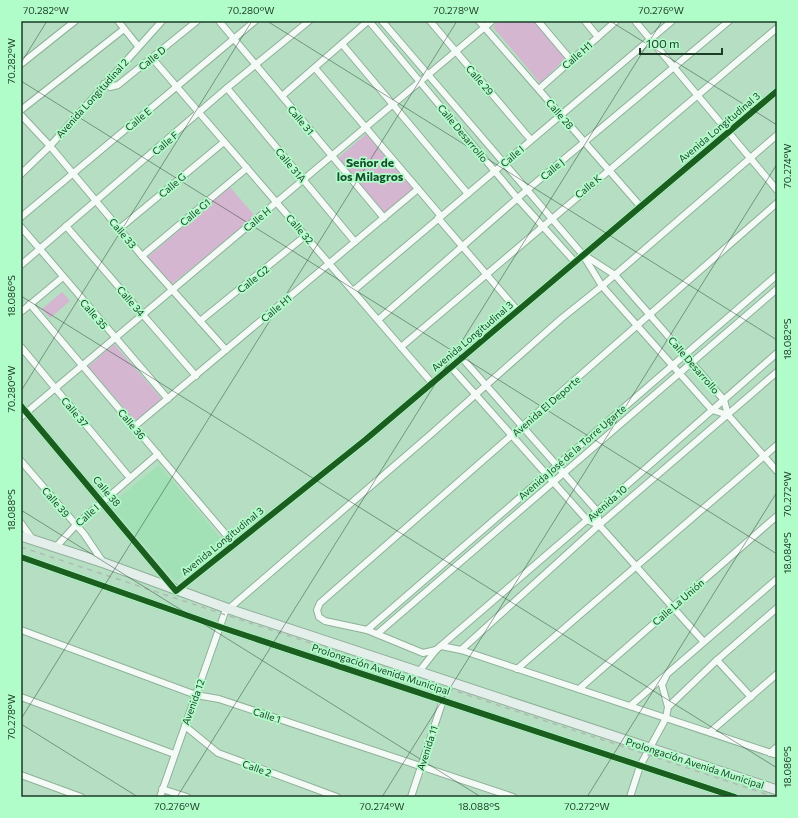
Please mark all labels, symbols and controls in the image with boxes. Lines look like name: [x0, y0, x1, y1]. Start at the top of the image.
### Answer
text: 70.282°W: [23, 4, 69, 16]
text: 70.280°W: [228, 4, 274, 16]
text: 70.278°W: [433, 4, 479, 16]
text: 70.276°W: [638, 4, 684, 16]
scale bar: [640, 30, 722, 56]
text: 100 m: [646, 36, 680, 50]
text: 70.282°W: [5, 38, 17, 84]
street label: Calle H1: [559, 39, 595, 71]
street label: Calle D: [136, 43, 168, 73]
street label: Avenida Longitudinal 2: [53, 56, 131, 140]
street label: Calle 29: [464, 62, 496, 98]
street label: Avenida Longitudinal 3: [676, 89, 762, 165]
street label: Calle 28: [544, 96, 576, 132]
street label: Calle Desarrollo: [435, 102, 491, 164]
street label: Calle 31: [285, 103, 317, 137]
street label: Calle E: [123, 105, 154, 133]
street label: Calle F: [150, 129, 181, 157]
street label: Calle I: [498, 143, 526, 169]
text: 70.274°W: [781, 143, 793, 189]
street label: Calle 31A: [273, 145, 309, 185]
district label: Señor de los Milagros: [337, 155, 404, 183]
street label: Calle J: [538, 156, 566, 182]
street label: Calle G: [156, 170, 188, 200]
street label: Calle K: [572, 171, 604, 201]
street label: Calle G1: [177, 196, 213, 228]
street label: Calle H: [241, 204, 273, 234]
street label: Calle 32: [284, 212, 316, 247]
street label: Calle 33: [107, 215, 139, 251]
street label: Calle G2: [235, 262, 272, 295]
text: 18.086°S: [5, 275, 17, 317]
street label: Calle 34: [115, 283, 147, 319]
street label: Calle H1: [258, 292, 294, 324]
street label: Calle 35: [78, 297, 110, 332]
street label: Avenida Longitudinal 3: [429, 298, 515, 374]
text: 18.082°S: [781, 318, 793, 360]
street label: Calle Desarrollo: [666, 334, 722, 396]
text: 70.280°W: [5, 366, 17, 412]
street label: Avenida El Deporte: [510, 373, 582, 439]
street label: Calle 37: [59, 395, 91, 429]
street label: Avenida José de la Torre Ugarte: [516, 402, 628, 502]
street label: Calle 36: [116, 406, 148, 442]
text: 70.272°W: [781, 471, 793, 517]
street label: Calle 38: [91, 473, 123, 509]
street label: Avenida 10: [585, 482, 629, 524]
street label: Calle 39: [40, 484, 72, 520]
text: 18.088°S: [5, 489, 17, 531]
street label: Calle I: [73, 501, 101, 529]
street label: Avenida Longitudinal 3: [178, 504, 266, 578]
text: 18.084°S: [781, 532, 793, 574]
street label: Calle La Unión: [650, 576, 706, 628]
street label: Prolongación Avenida Municipal: [310, 641, 452, 697]
street label: Avenida 12: [179, 677, 207, 727]
text: 70.278°W: [5, 694, 17, 740]
street label: Calle 1: [252, 705, 282, 725]
street label: Avenida 11: [414, 724, 440, 772]
street label: Prolongación Avenida Municipal: [624, 735, 766, 791]
text: 18.086°S: [781, 746, 793, 788]
street label: Calle 2: [241, 757, 274, 779]
text: 70.276°W: [154, 800, 200, 812]
text: 70.274°W: [359, 800, 405, 812]
text: 18.088°S: [458, 800, 500, 812]
text: 70.272°W: [564, 800, 610, 812]

